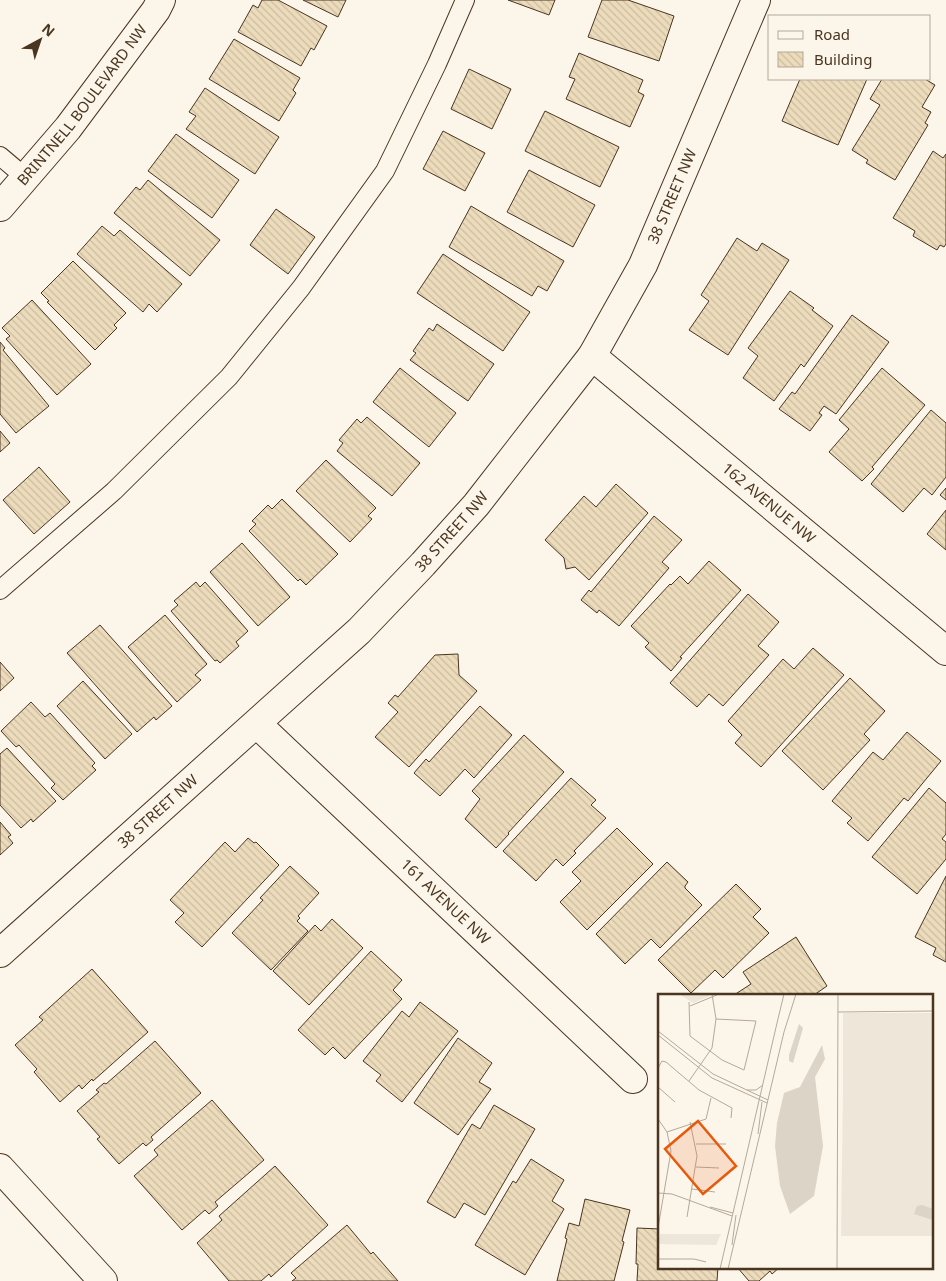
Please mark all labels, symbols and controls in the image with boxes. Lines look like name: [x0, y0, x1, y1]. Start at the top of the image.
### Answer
north arrow: [15, 15, 65, 65]
legend: [768, 15, 931, 80]
street label: BRINTNELL BOULEVARD NW: [14, 21, 150, 189]
text: Road: [814, 24, 850, 44]
text: Building: [814, 49, 872, 69]
street label: 38 STREET NW: [642, 145, 700, 246]
street label: 162 AVENUE NW: [718, 458, 820, 547]
street label: 38 STREET NW: [410, 487, 492, 576]
street label: 38 STREET NW: [113, 769, 202, 852]
street label: 161 AVENUE NW: [397, 854, 495, 948]
inset map: [658, 994, 934, 1268]

